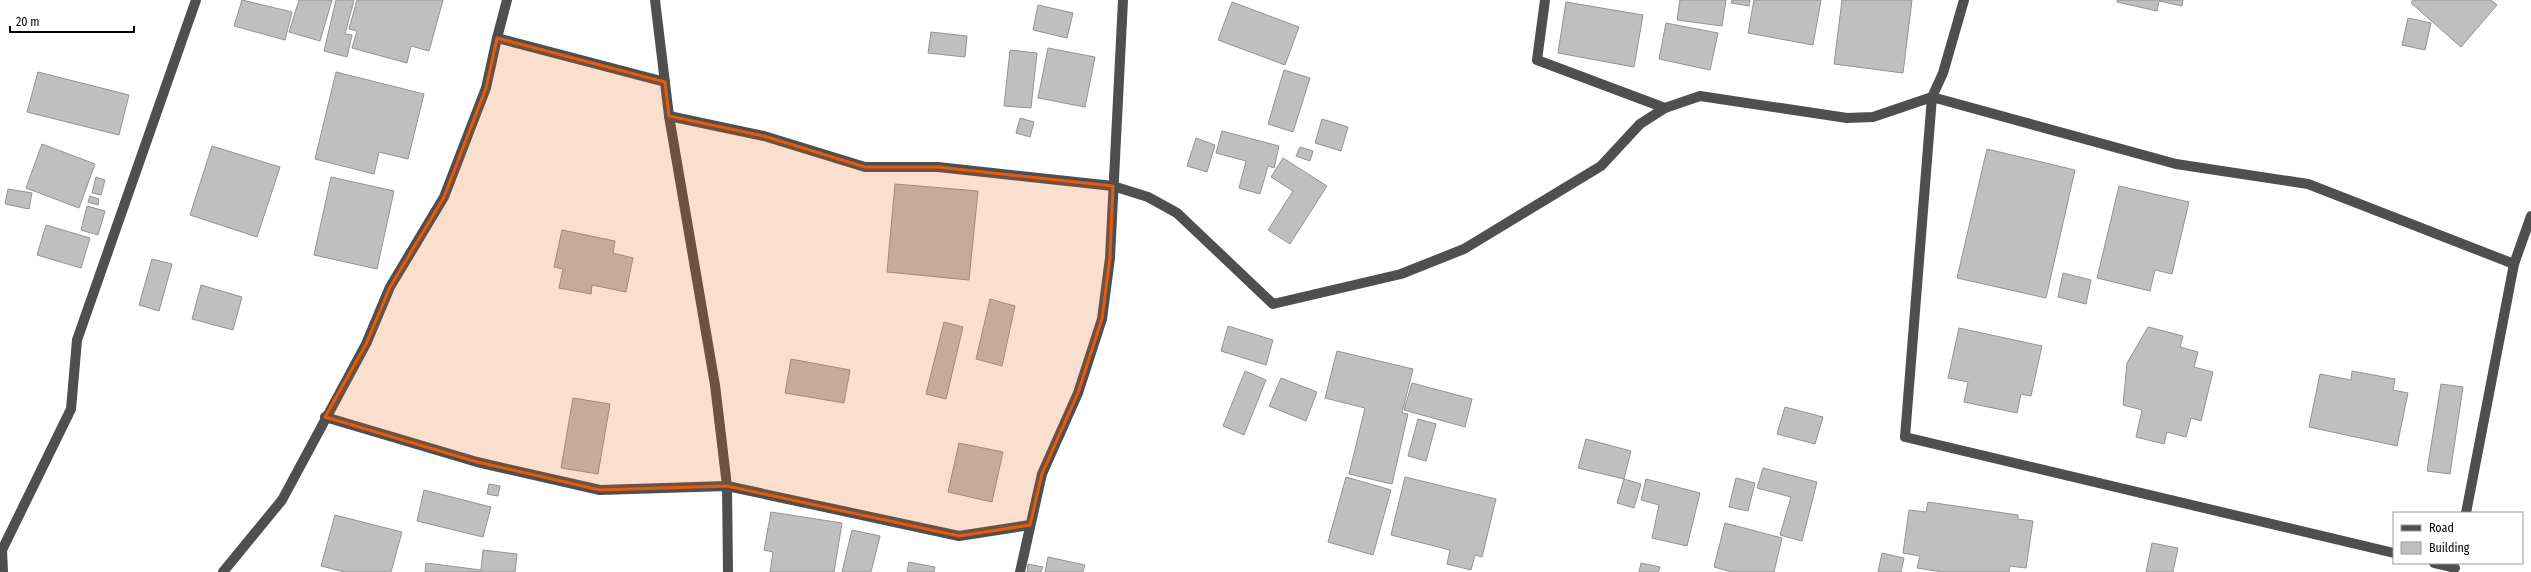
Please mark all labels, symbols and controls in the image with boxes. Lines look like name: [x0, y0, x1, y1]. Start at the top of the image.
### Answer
scale bar: [10, 8, 134, 34]
text: 20 m: [16, 15, 40, 29]
legend: [2393, 512, 2523, 564]
text: Road: [2429, 521, 2454, 535]
text: Building: [2429, 541, 2470, 555]

